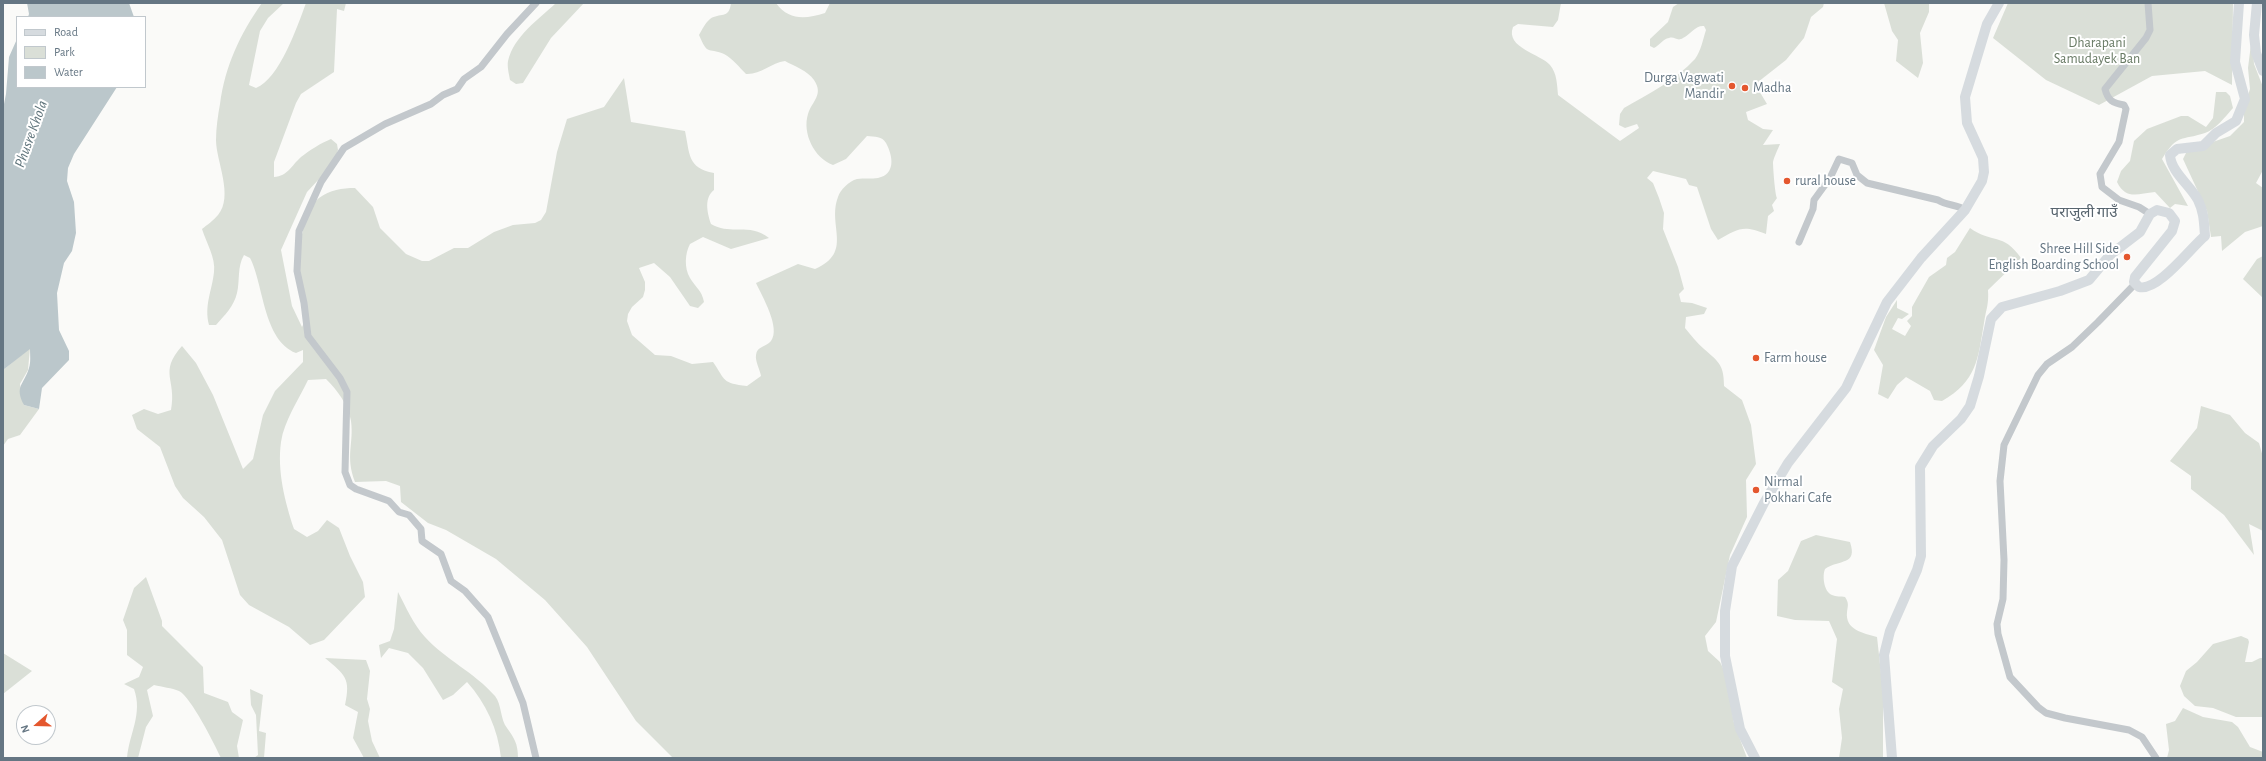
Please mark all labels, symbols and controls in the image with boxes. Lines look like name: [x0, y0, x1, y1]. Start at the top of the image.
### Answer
legend: [16, 16, 146, 88]
text: Road: [54, 26, 78, 38]
park label: Dharapani Samudayek Ban: [2054, 35, 2140, 68]
text: Park: [54, 46, 75, 58]
text: Water: [54, 66, 83, 78]
place label: Durga Vagwati Mandir: [1644, 70, 1724, 102]
place label: Madha: [1753, 80, 1791, 96]
marker: Durga Vagwati Mandir: [1727, 81, 1737, 91]
marker: Madha: [1740, 83, 1750, 93]
water label: Phusre Khola: [11, 98, 51, 170]
place label: rural house: [1795, 173, 1856, 189]
marker: rural house: [1782, 176, 1792, 186]
district label: पराजुली गाउँ: [2051, 203, 2117, 221]
place label: Shree Hill Side English Boarding School: [1988, 241, 2119, 274]
marker: Shree Hill Side English Boarding School: [2122, 252, 2132, 262]
place label: Farm house: [1764, 350, 1827, 366]
marker: Farm house: [1751, 353, 1761, 363]
place label: Nirmal Pokhari Cafe: [1764, 474, 1832, 506]
marker: Nirmal Pokhari Cafe: [1751, 485, 1761, 495]
north arrow: [16, 705, 56, 745]
text: N: [19, 723, 32, 734]

